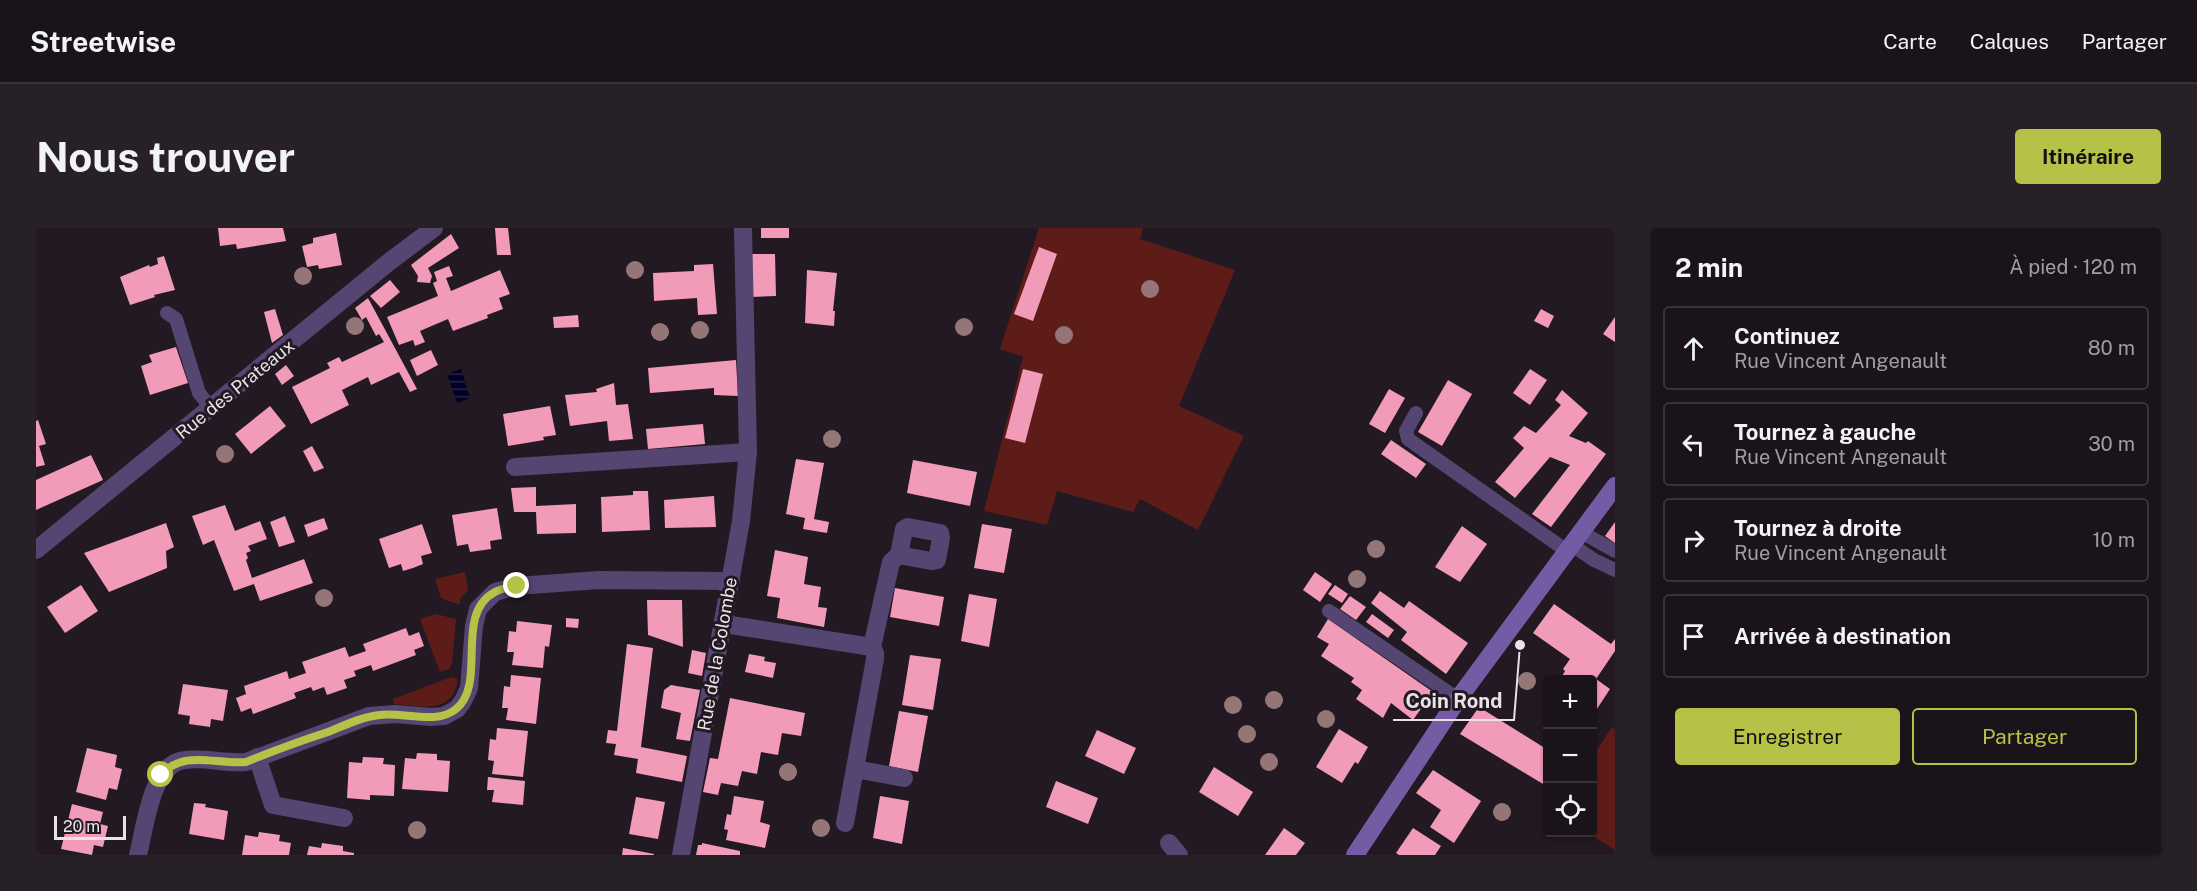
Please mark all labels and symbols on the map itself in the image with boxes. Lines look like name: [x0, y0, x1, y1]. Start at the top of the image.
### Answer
street label: Rue des Prateaux: [172, 335, 298, 443]
route end: [503, 572, 529, 598]
street label: Rue de la Colombe: [693, 575, 741, 733]
callout: Coin Rond: [1393, 682, 1514, 720]
text: Coin Rond: [1406, 689, 1502, 713]
route start: [147, 761, 173, 787]
scale bar: [54, 813, 126, 840]

